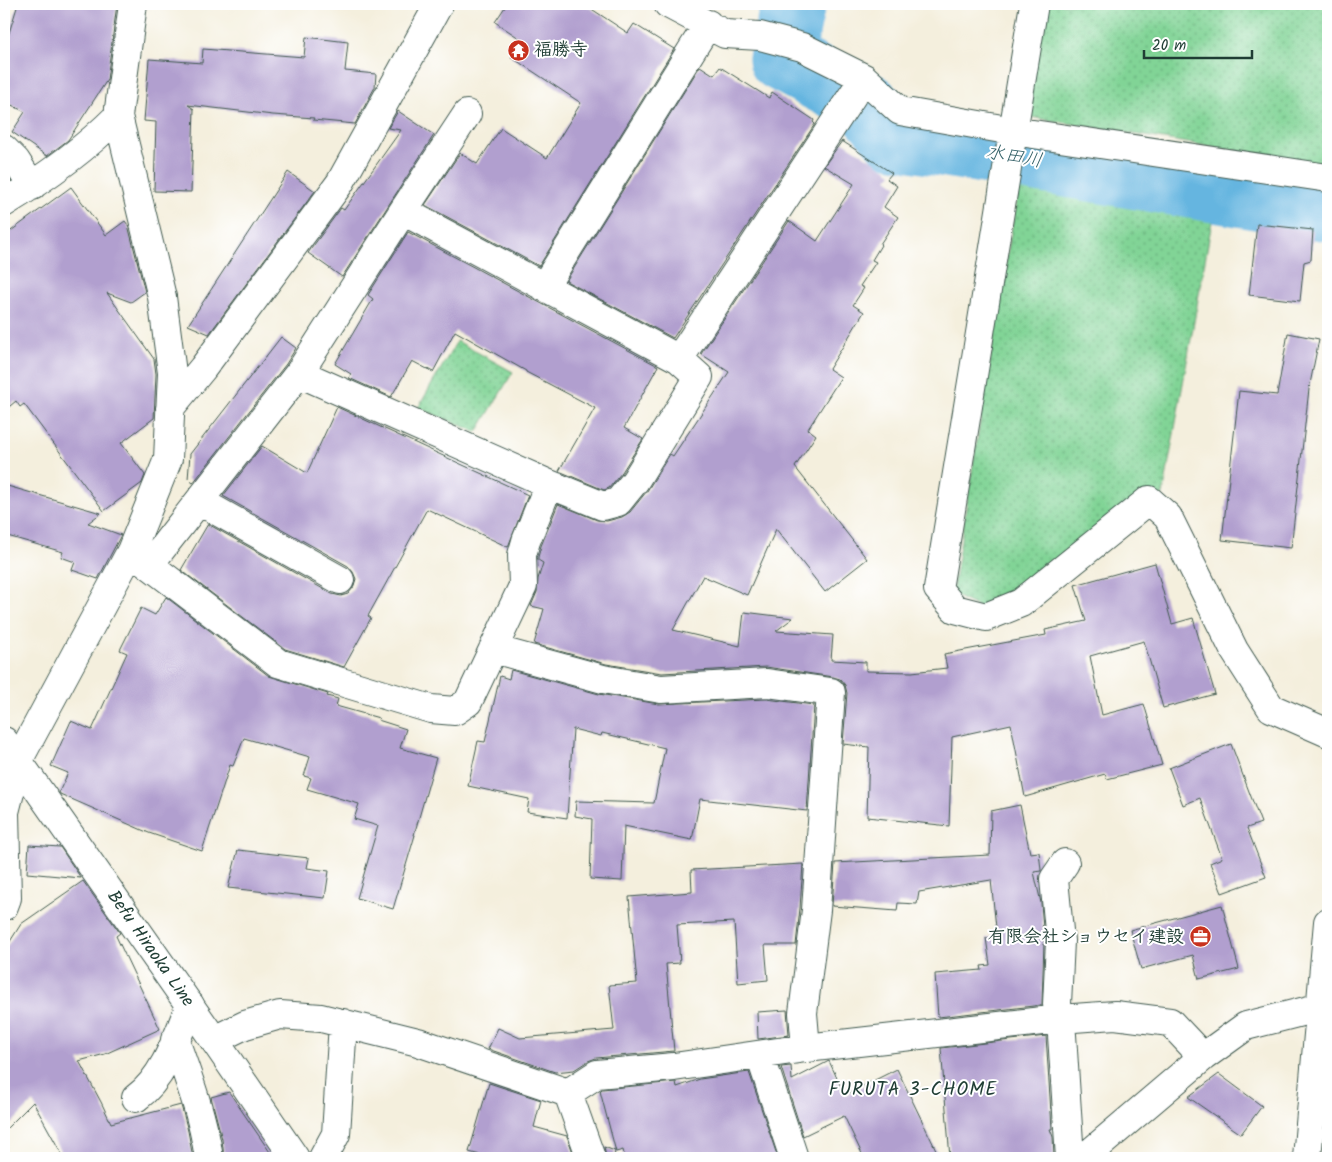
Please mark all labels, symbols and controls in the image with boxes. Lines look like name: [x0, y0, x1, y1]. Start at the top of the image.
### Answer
scale bar: [1144, 28, 1252, 60]
text: 20 m: [1152, 34, 1186, 58]
place label: 福勝寺: [534, 36, 588, 65]
temple icon: 福勝寺: [506, 38, 530, 62]
water label: 水田川: [983, 137, 1045, 177]
street label: Befu Hiraoka Line: [99, 885, 201, 1013]
place label: 有限会社ショウセイ建設: [987, 923, 1184, 952]
office icon: 有限会社ショウセイ建設: [1188, 925, 1212, 949]
district label: FURUTA 3-CHOME: [829, 1075, 997, 1105]

